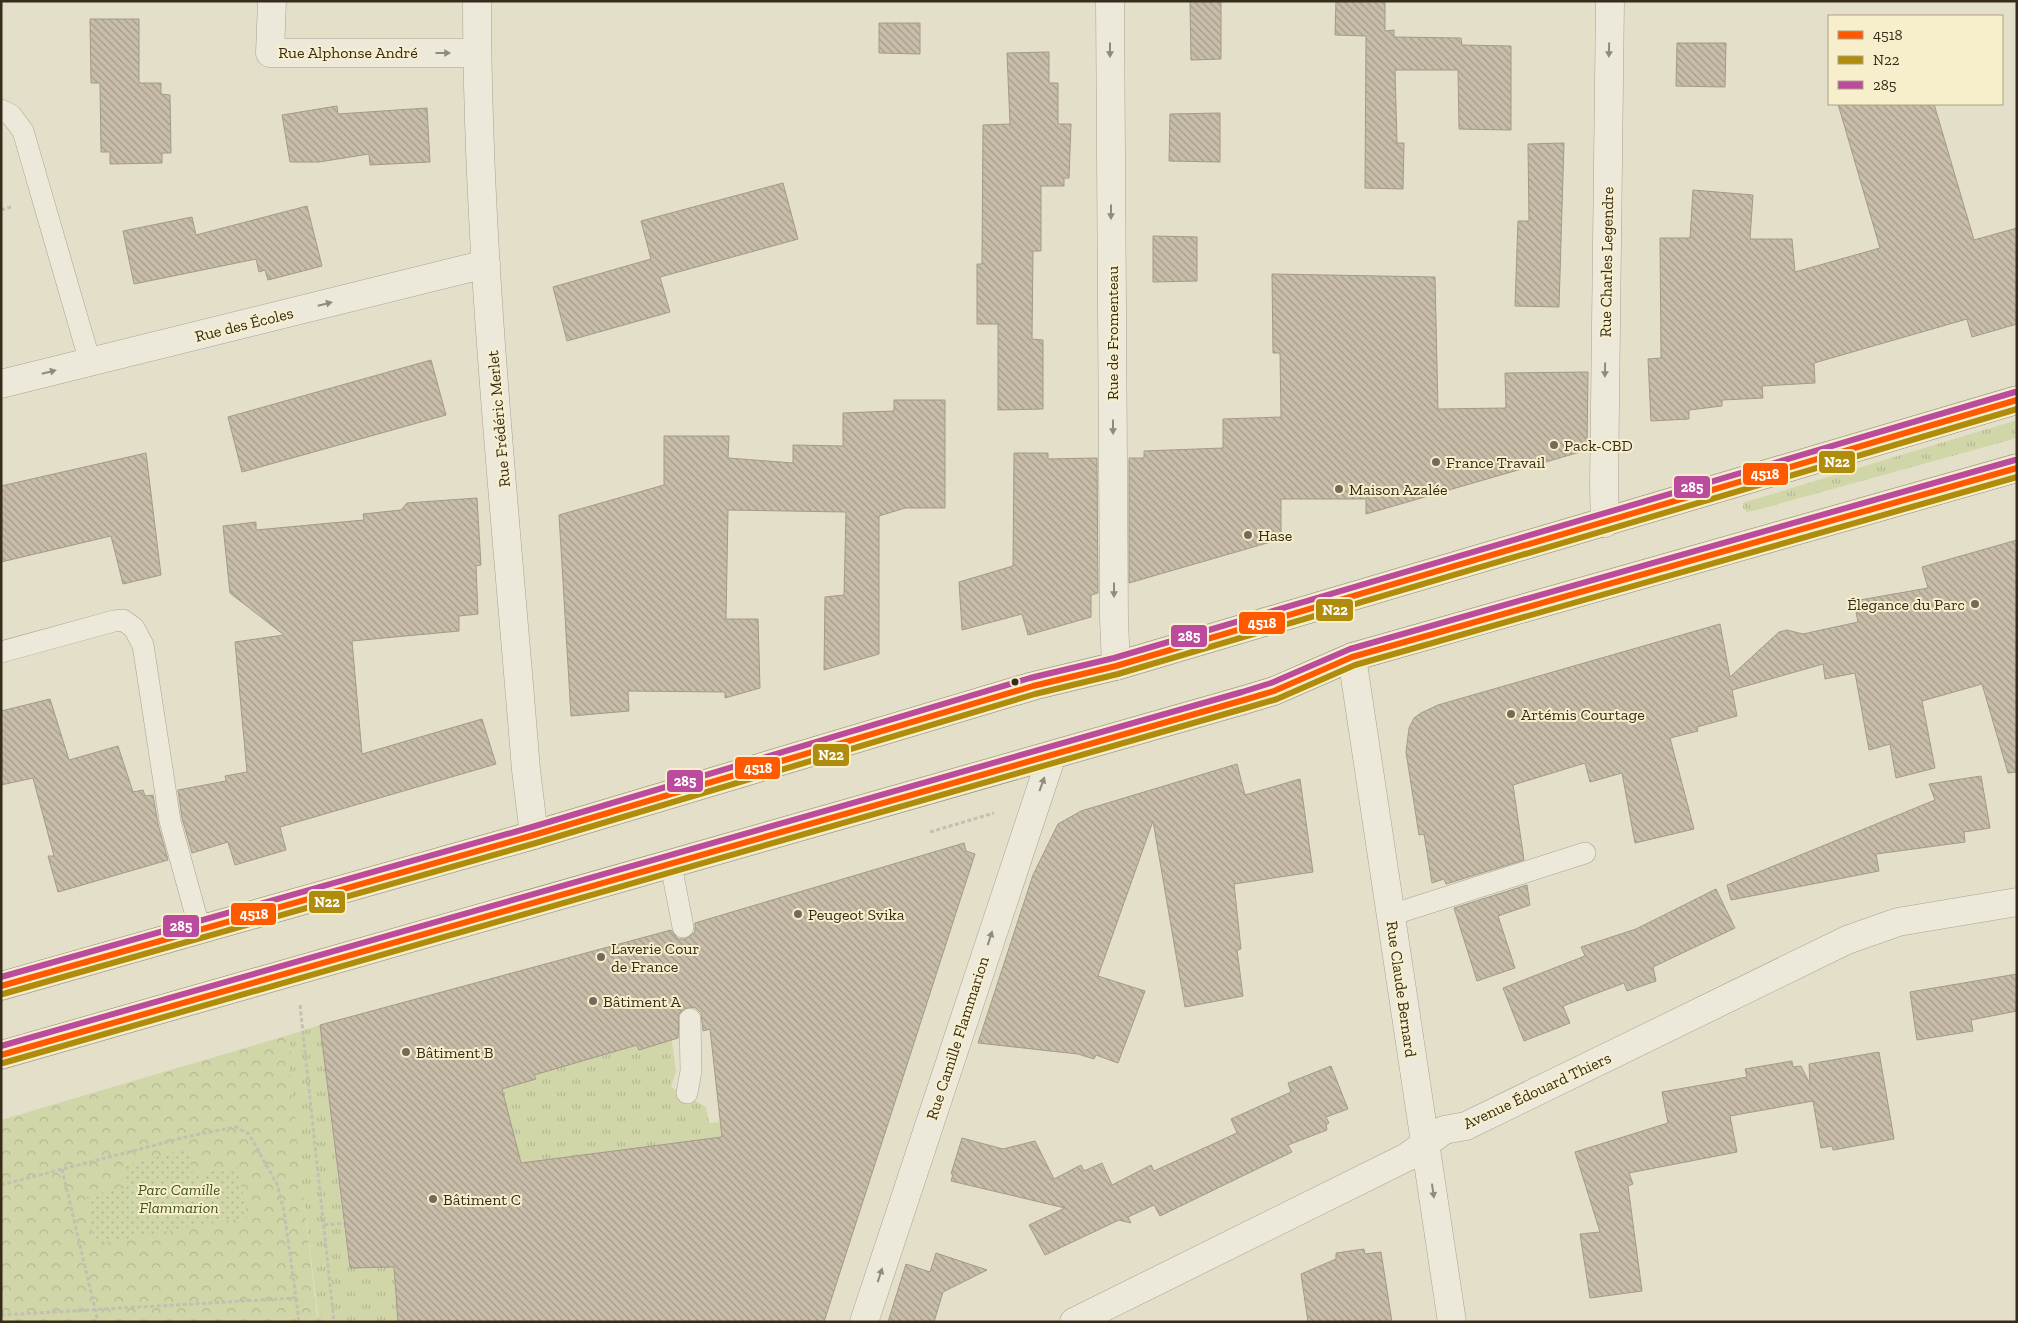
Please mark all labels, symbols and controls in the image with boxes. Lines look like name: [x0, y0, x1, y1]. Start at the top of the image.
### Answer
legend: [1828, 15, 2003, 105]
text: 4518: [1873, 26, 1903, 44]
one-way arrow: [1106, 42, 1114, 58]
one-way arrow: [1605, 42, 1613, 58]
street label: Rue Alphonse André: [278, 43, 418, 62]
one-way arrow: [435, 49, 451, 57]
text: N22: [1873, 51, 1900, 69]
text: 285: [1873, 76, 1897, 94]
street label: Rue Charles Legendre: [1596, 186, 1617, 338]
one-way arrow: [1107, 205, 1115, 221]
street label: Rue de Fromenteau: [1103, 266, 1122, 400]
one-way arrow: [318, 299, 333, 307]
street label: Rue des Écoles: [193, 303, 295, 346]
street label: Rue Frédéric Merlet: [483, 350, 514, 488]
one-way arrow: [1601, 362, 1609, 378]
one-way arrow: [41, 368, 56, 376]
one-way arrow: [1109, 420, 1117, 436]
place label: Pack-CBD: [1564, 436, 1633, 455]
marker: Pack-CBD: [1548, 439, 1560, 451]
line badge: N22: [1818, 450, 1856, 474]
place label: France Travail: [1446, 453, 1545, 472]
text: N22: [1824, 454, 1850, 471]
marker: France Travail: [1430, 456, 1442, 468]
line badge: 4518: [1742, 462, 1789, 486]
text: 4518: [1751, 466, 1780, 483]
line badge: 285: [1673, 475, 1711, 499]
text: 285: [1681, 479, 1703, 496]
place label: Maison Azalée: [1349, 480, 1448, 499]
marker: Maison Azalée: [1333, 483, 1345, 495]
place label: Hase: [1258, 526, 1292, 545]
marker: Hase: [1242, 529, 1254, 541]
one-way arrow: [1110, 582, 1118, 598]
place label: Élegance du Parc: [1847, 595, 1965, 614]
line badge: N22: [1315, 598, 1354, 622]
marker: Élegance du Parc: [1969, 598, 1981, 610]
text: N22: [1322, 602, 1348, 619]
line badge: 4518: [1238, 611, 1286, 635]
text: 4518: [1248, 615, 1277, 632]
line badge: 285: [1170, 624, 1208, 648]
text: 285: [1178, 628, 1200, 645]
unlabelled marker: [1010, 677, 1020, 687]
place label: Artémis Courtage: [1521, 705, 1645, 724]
marker: Artémis Courtage: [1505, 708, 1517, 720]
line badge: N22: [812, 743, 850, 767]
text: N22: [818, 747, 844, 764]
line badge: 4518: [734, 756, 781, 780]
text: 4518: [744, 760, 773, 777]
line badge: 285: [666, 769, 704, 793]
text: 285: [674, 773, 696, 790]
one-way arrow: [1038, 776, 1046, 791]
line badge: N22: [308, 890, 346, 914]
text: N22: [314, 894, 340, 911]
line badge: 4518: [230, 902, 277, 926]
place label: Peugeot Svika: [808, 905, 905, 924]
text: 4518: [240, 906, 269, 923]
marker: Peugeot Svika: [792, 908, 804, 920]
line badge: 285: [162, 914, 200, 938]
text: 285: [170, 918, 192, 935]
street label: Rue Claude Bernard: [1383, 920, 1421, 1059]
one-way arrow: [987, 931, 995, 946]
place label: Laverie Cour de France: [611, 939, 699, 976]
marker: Laverie Cour de France: [595, 951, 607, 963]
street label: Rue Camille Flammarion: [922, 953, 993, 1122]
place label: Bâtiment A: [603, 992, 681, 1011]
marker: Bâtiment A: [587, 995, 599, 1007]
place label: Bâtiment B: [416, 1043, 494, 1062]
marker: Bâtiment B: [400, 1046, 412, 1058]
street label: Avenue Édouard Thiers: [1460, 1048, 1614, 1133]
park label: Parc Camille Flammarion: [138, 1180, 220, 1217]
one-way arrow: [1429, 1184, 1437, 1200]
place label: Bâtiment C: [443, 1190, 521, 1209]
marker: Bâtiment C: [427, 1193, 439, 1205]
one-way arrow: [876, 1268, 884, 1283]

